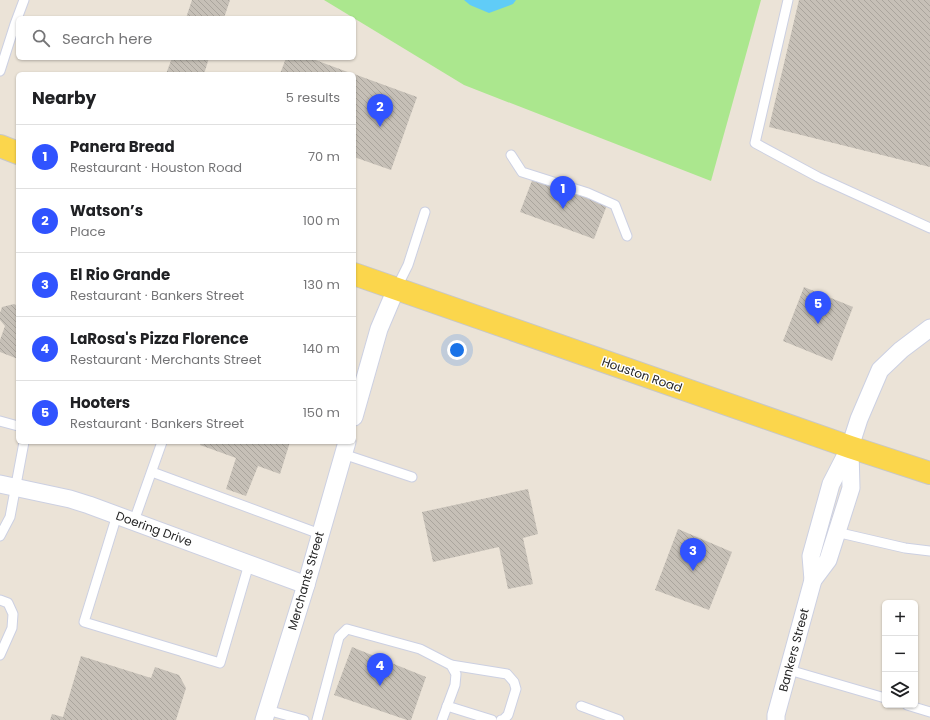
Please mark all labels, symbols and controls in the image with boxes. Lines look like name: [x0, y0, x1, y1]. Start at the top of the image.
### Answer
search box: [16, 16, 356, 60]
icon: search: [30, 27, 52, 49]
text: Search here: [62, 28, 152, 49]
text: Nearby: [32, 86, 96, 110]
text: 5 results: [286, 88, 340, 107]
pin: 2: [367, 94, 393, 127]
text: Panera Bread: [70, 136, 175, 157]
text: 1: [43, 147, 47, 166]
text: 70 m: [308, 147, 340, 166]
text: Restaurant · Houston Road: [70, 158, 242, 177]
pin: 1: [550, 176, 576, 209]
text: Watson’s: [70, 200, 143, 221]
text: 2: [41, 211, 49, 230]
text: 100 m: [303, 211, 340, 230]
text: Place: [70, 222, 105, 241]
text: El Rio Grande: [70, 264, 170, 285]
text: 3: [41, 275, 49, 294]
text: 130 m: [303, 275, 340, 294]
text: Restaurant · Bankers Street: [70, 286, 244, 305]
pin: 5: [805, 291, 831, 324]
text: LaRosa's Pizza Florence: [70, 328, 248, 349]
text: 4: [41, 339, 49, 358]
text: 140 m: [303, 339, 340, 358]
your location: [447, 340, 467, 360]
text: Restaurant · Merchants Street: [70, 350, 261, 369]
street label: Houston Road: [600, 353, 685, 396]
text: Hooters: [70, 392, 130, 413]
text: 5: [41, 403, 49, 422]
text: 150 m: [303, 403, 340, 422]
text: Restaurant · Bankers Street: [70, 414, 244, 433]
street label: Doering Drive: [114, 507, 195, 550]
street label: Merchants Street: [283, 530, 328, 632]
pin: 3: [680, 538, 706, 571]
map controls: [882, 600, 918, 708]
button: +: [882, 600, 918, 636]
street label: Bankers Street: [774, 606, 813, 694]
button: −: [882, 636, 918, 672]
pin: 4: [367, 653, 393, 686]
button: layers: [882, 672, 918, 708]

